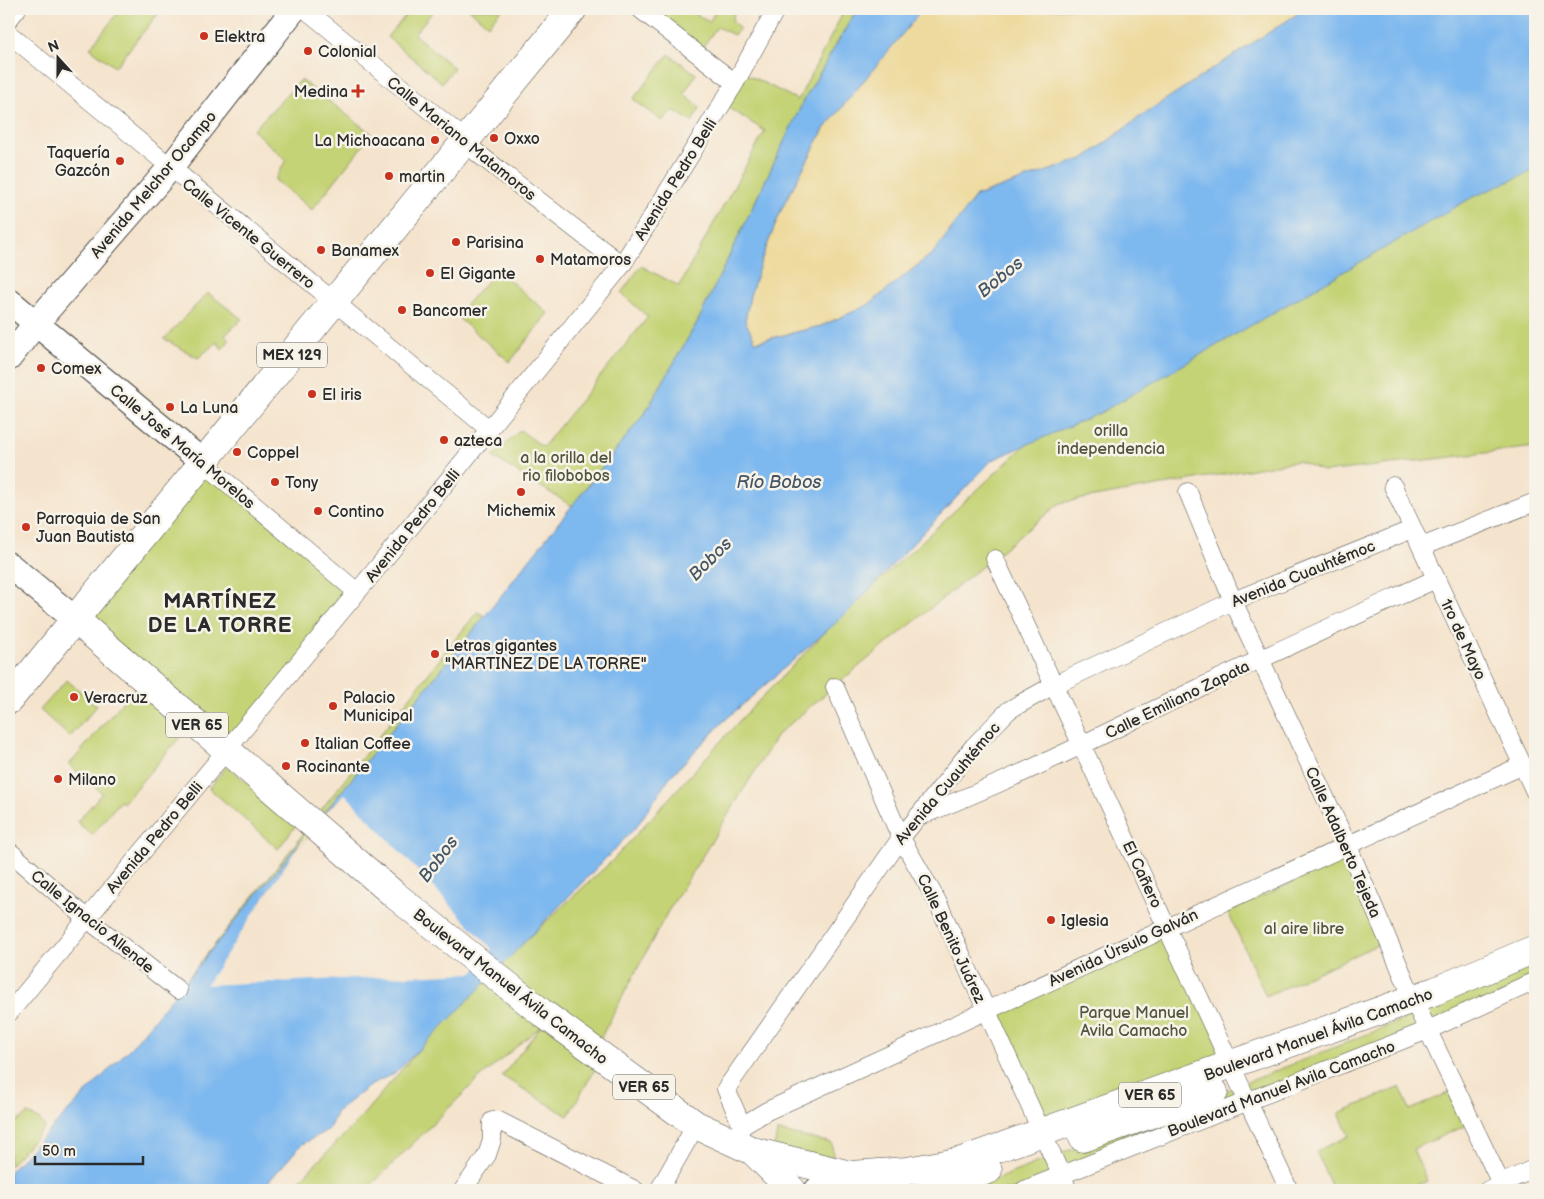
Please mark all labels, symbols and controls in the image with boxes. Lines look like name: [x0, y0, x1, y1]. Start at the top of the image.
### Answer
place label: Elektra: [214, 28, 265, 47]
marker: Elektra: [198, 30, 210, 42]
north arrow: [32, 32, 82, 82]
text: N: [46, 37, 61, 56]
place label: Colonial: [318, 43, 376, 62]
marker: Colonial: [302, 45, 314, 57]
street label: Calle Mariano Matamoros: [383, 73, 539, 205]
place label: Medina: [294, 83, 348, 102]
marker: Medina: [352, 85, 364, 97]
street label: Avenida Melchor Ocampo: [87, 108, 221, 262]
street label: Avenida Pedro Belli: [631, 115, 721, 244]
place label: Oxxo: [504, 130, 540, 149]
place label: La Michoacana: [314, 132, 425, 151]
marker: Oxxo: [488, 132, 500, 144]
marker: La Michoacana: [429, 134, 441, 146]
place label: Taquería Gazcón: [47, 144, 110, 181]
marker: Taquería Gazcón: [114, 155, 126, 167]
place label: martin: [399, 168, 445, 187]
marker: martin: [383, 170, 395, 182]
street label: Calle Vicente Guerrero: [178, 175, 318, 294]
place label: Parisina: [466, 234, 524, 253]
marker: Parisina: [450, 236, 462, 248]
place label: Banamex: [331, 242, 400, 261]
marker: Banamex: [315, 244, 327, 256]
place label: Matamoros: [550, 251, 631, 270]
marker: Matamoros: [534, 253, 546, 265]
water label: Bobos: [973, 253, 1027, 302]
place label: El Gigante: [440, 265, 516, 284]
marker: El Gigante: [424, 267, 436, 279]
place label: Bancomer: [412, 302, 487, 321]
marker: Bancomer: [396, 304, 408, 316]
road number: MEX 129: [257, 342, 327, 368]
place label: Comex: [51, 360, 102, 379]
marker: Comex: [35, 362, 47, 374]
street label: Calle José María Morelos: [106, 381, 258, 513]
place label: El iris: [322, 386, 362, 405]
marker: El iris: [306, 388, 318, 400]
place label: La Luna: [180, 399, 238, 418]
marker: La Luna: [164, 401, 176, 413]
park label: orilla independencia: [1057, 422, 1165, 459]
place label: azteca: [454, 432, 502, 451]
marker: azteca: [438, 434, 450, 446]
place label: Coppel: [247, 444, 299, 463]
marker: Coppel: [231, 446, 243, 458]
park label: a la orilla del rio filobobos: [520, 449, 612, 486]
street label: Avenida Pedro Belli: [362, 466, 465, 586]
water label: Río Bobos: [737, 472, 822, 493]
place label: Tony: [285, 474, 319, 493]
marker: Tony: [269, 476, 281, 488]
marker: Michemix: [515, 486, 527, 498]
place label: Michemix: [487, 502, 556, 521]
place label: Contino: [328, 503, 384, 522]
marker: Contino: [312, 505, 324, 517]
place label: Parroquia de San Juan Bautista: [36, 510, 161, 547]
marker: Parroquia de San Juan Bautista: [20, 521, 32, 533]
water label: Bobos: [684, 533, 736, 585]
street label: Avenida Cuauhtémoc: [1229, 537, 1378, 612]
district label: MARTÍNEZ DE LA TORRE: [148, 587, 292, 638]
street label: 1ro de Mayo: [1436, 596, 1490, 683]
place label: Letras gigantes "MARTINEZ DE LA TORRE": [445, 637, 647, 674]
marker: Letras gigantes "MARTINEZ DE LA TORRE": [429, 648, 441, 660]
street label: Calle Emiliano Zapata: [1102, 657, 1253, 744]
place label: Veracruz: [84, 689, 148, 708]
place label: Palacio Municipal: [343, 689, 413, 726]
marker: Veracruz: [68, 691, 80, 703]
marker: Palacio Municipal: [327, 700, 339, 712]
road number: VER 65: [166, 712, 228, 738]
street label: Avenida Cuauhtémoc: [891, 719, 1005, 849]
place label: Italian Coffee: [315, 735, 411, 754]
marker: Italian Coffee: [299, 737, 311, 749]
place label: Rocinante: [296, 758, 370, 777]
marker: Rocinante: [280, 760, 292, 772]
street label: Calle Adalberto Tejeda: [1301, 764, 1385, 921]
place label: Milano: [68, 771, 116, 790]
marker: Milano: [52, 773, 64, 785]
street label: Avenida Pedro Belli: [103, 778, 207, 898]
water label: Bobos: [414, 832, 463, 887]
street label: El Cañero: [1118, 838, 1165, 911]
street label: Calle Ignacio Allende: [27, 867, 158, 978]
street label: Calle Benito Juárez: [912, 871, 989, 1007]
street label: Boulevard Manuel Ávila Camacho: [409, 904, 613, 1069]
street label: Avenida Úrsulo Galván: [1045, 904, 1201, 991]
place label: Iglesia: [1061, 912, 1109, 931]
marker: Iglesia: [1045, 914, 1057, 926]
park label: al aire libre: [1264, 920, 1345, 939]
street label: Boulevard Manuel Ávila Camacho: [1201, 983, 1436, 1086]
park label: Parque Manuel Avila Camacho: [1079, 1004, 1189, 1041]
street label: Boulevard Manuel Avila Camacho: [1165, 1037, 1398, 1142]
road number: VER 65: [613, 1074, 675, 1100]
road number: VER 65: [1119, 1082, 1181, 1108]
scale bar: [35, 1134, 142, 1166]
text: 50 m: [42, 1142, 76, 1161]

